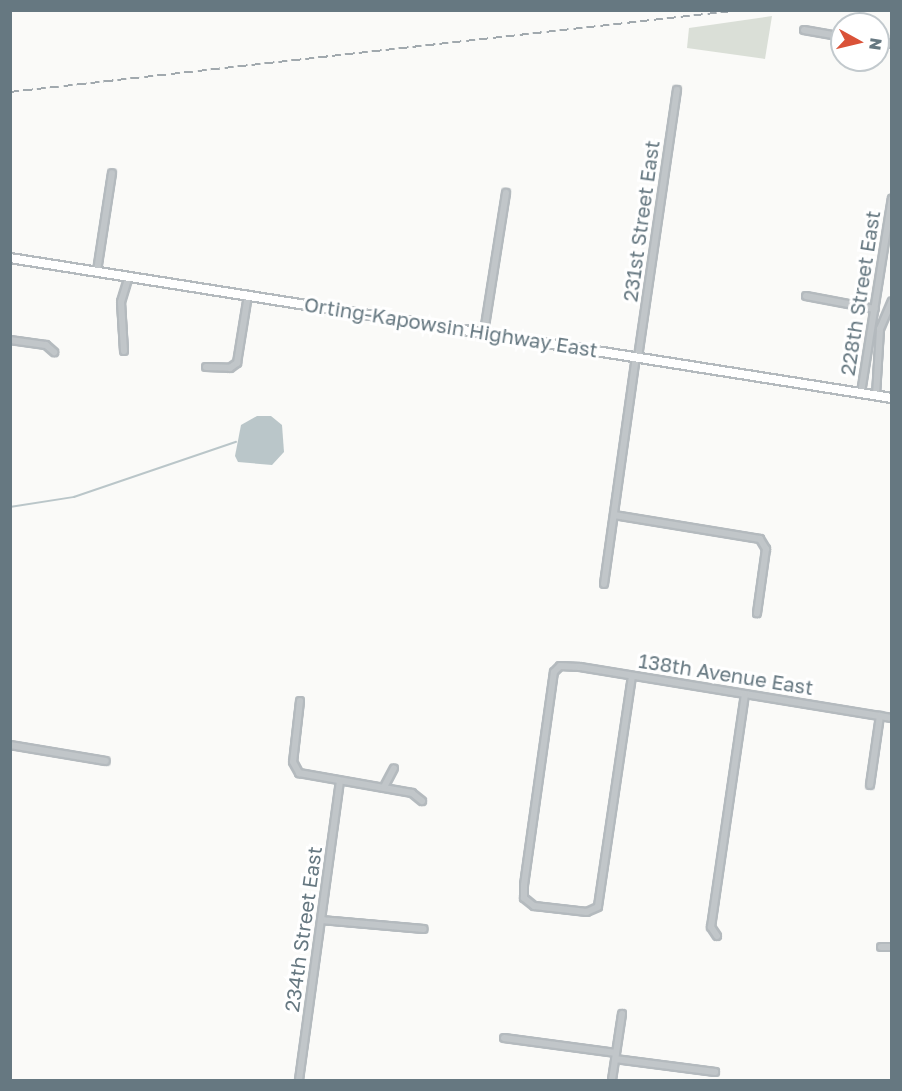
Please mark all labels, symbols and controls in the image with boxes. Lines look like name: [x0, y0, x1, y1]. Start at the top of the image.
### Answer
north arrow: [830, 12, 890, 72]
text: N: [865, 37, 887, 52]
street label: 231st Street East: [618, 139, 664, 303]
street label: 228th Street East: [835, 209, 885, 377]
street label: Orting-Kapowsin Highway East: [303, 292, 599, 362]
street label: 138th Avenue East: [637, 648, 815, 700]
street label: 234th Street East: [280, 845, 326, 1013]

